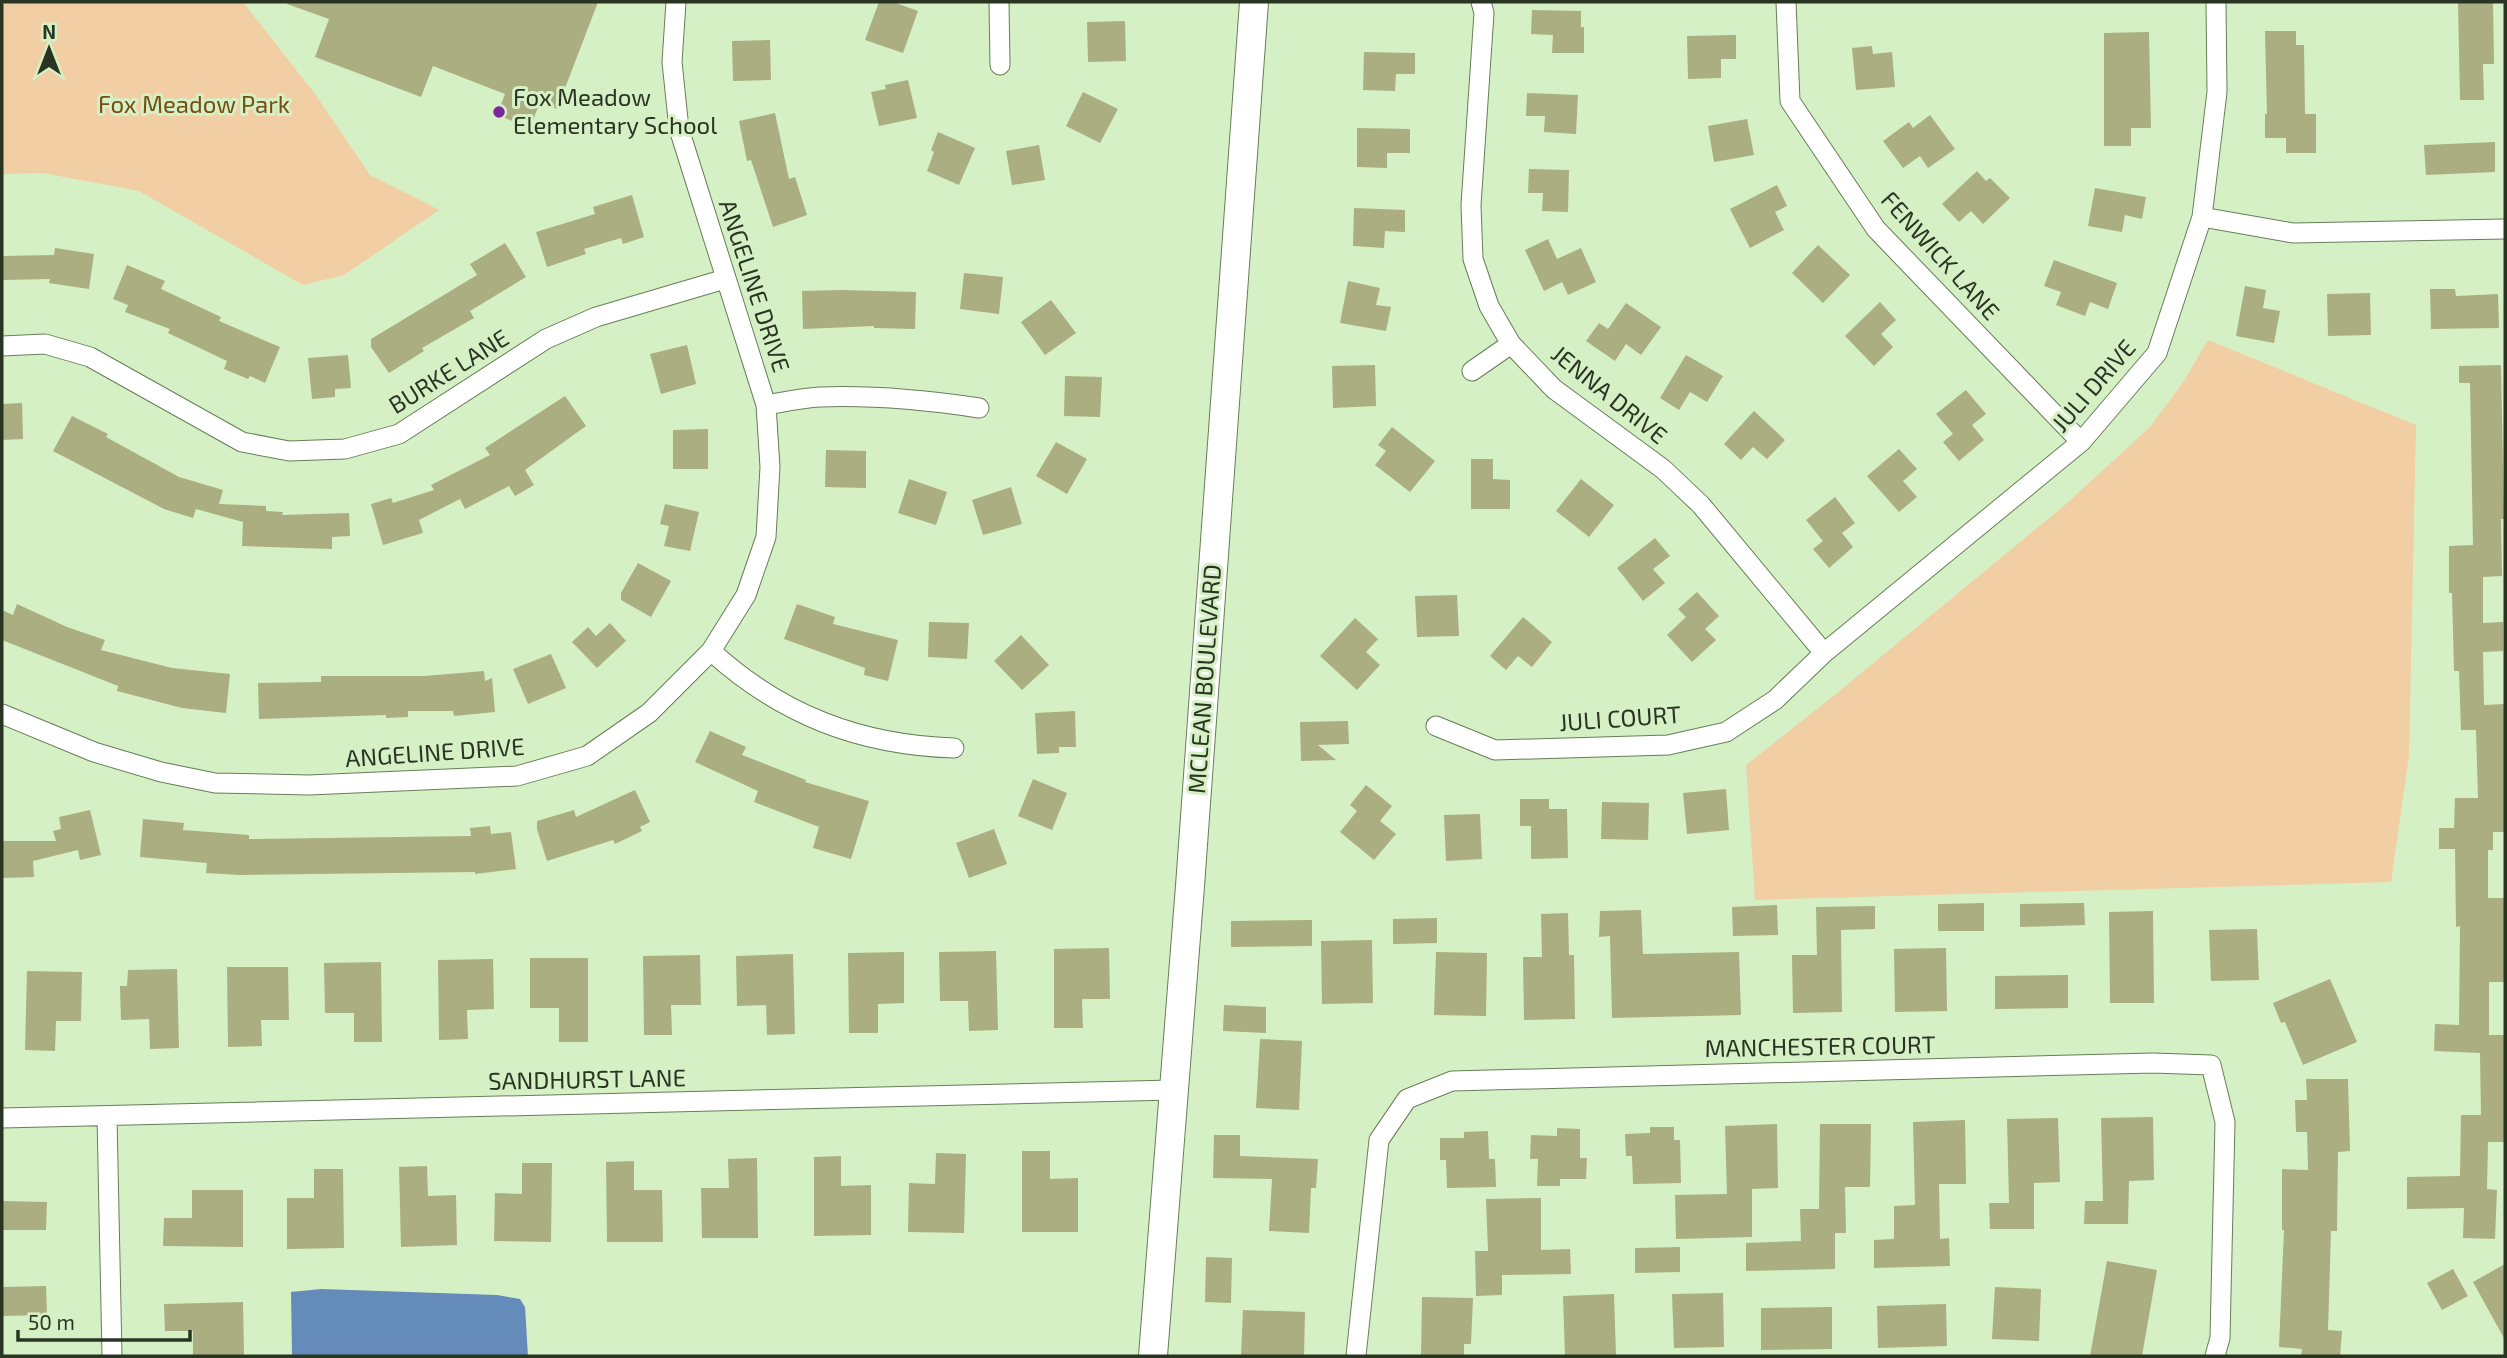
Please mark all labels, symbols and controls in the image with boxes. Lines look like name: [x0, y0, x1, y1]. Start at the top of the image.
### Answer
north arrow: [14, 14, 84, 84]
text: N: [42, 20, 56, 43]
place label: Fox Meadow Elementary School: [513, 82, 717, 139]
park label: Fox Meadow Park: [98, 89, 290, 118]
marker: Fox Meadow Elementary School: [491, 104, 507, 120]
street label: FENWICK LANE: [1876, 185, 2006, 325]
street label: ANGELINE DRIVE: [714, 196, 797, 376]
street label: BURKE LANE: [383, 322, 514, 419]
street label: JULI DRIVE: [2045, 333, 2141, 437]
street label: JENNA DRIVE: [1546, 338, 1674, 449]
street label: MCLEAN BOULEVARD: [1181, 563, 1226, 795]
street label: JULI COURT: [1558, 699, 1682, 736]
street label: ANGELINE DRIVE: [344, 731, 526, 772]
street label: MANCHESTER COURT: [1704, 1029, 1936, 1062]
street label: SANDHURST LANE: [488, 1062, 686, 1095]
scale bar: [18, 1298, 189, 1342]
text: 50 m: [28, 1309, 75, 1334]

